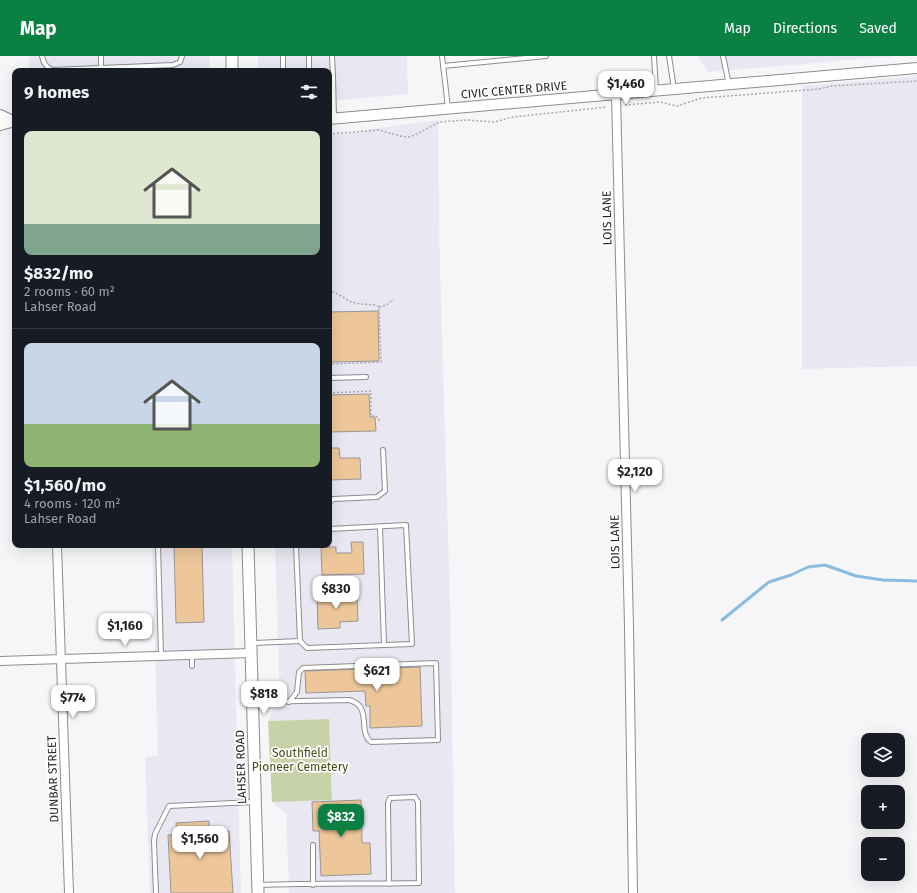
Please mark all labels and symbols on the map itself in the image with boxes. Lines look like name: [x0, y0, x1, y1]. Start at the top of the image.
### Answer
pin: $1,460: [593, 71, 659, 105]
street label: CIVIC CENTER DRIVE: [460, 78, 568, 102]
street label: LOIS LANE: [600, 191, 614, 245]
pin: $2,120: [602, 459, 668, 493]
street label: LOIS LANE: [608, 515, 622, 569]
pin: $830: [312, 576, 360, 610]
pin: $1,160: [92, 613, 158, 647]
pin: $621: [353, 658, 401, 692]
pin: $818: [240, 681, 288, 715]
pin: $774: [49, 685, 97, 719]
street label: LAHSER ROAD: [233, 729, 249, 804]
street label: DUNBAR STREET: [44, 734, 62, 823]
park label: Southfield Pioneer Cemetery: [252, 746, 348, 774]
pin: $832: [317, 804, 365, 838]
pin: $1,560: [167, 826, 233, 860]

